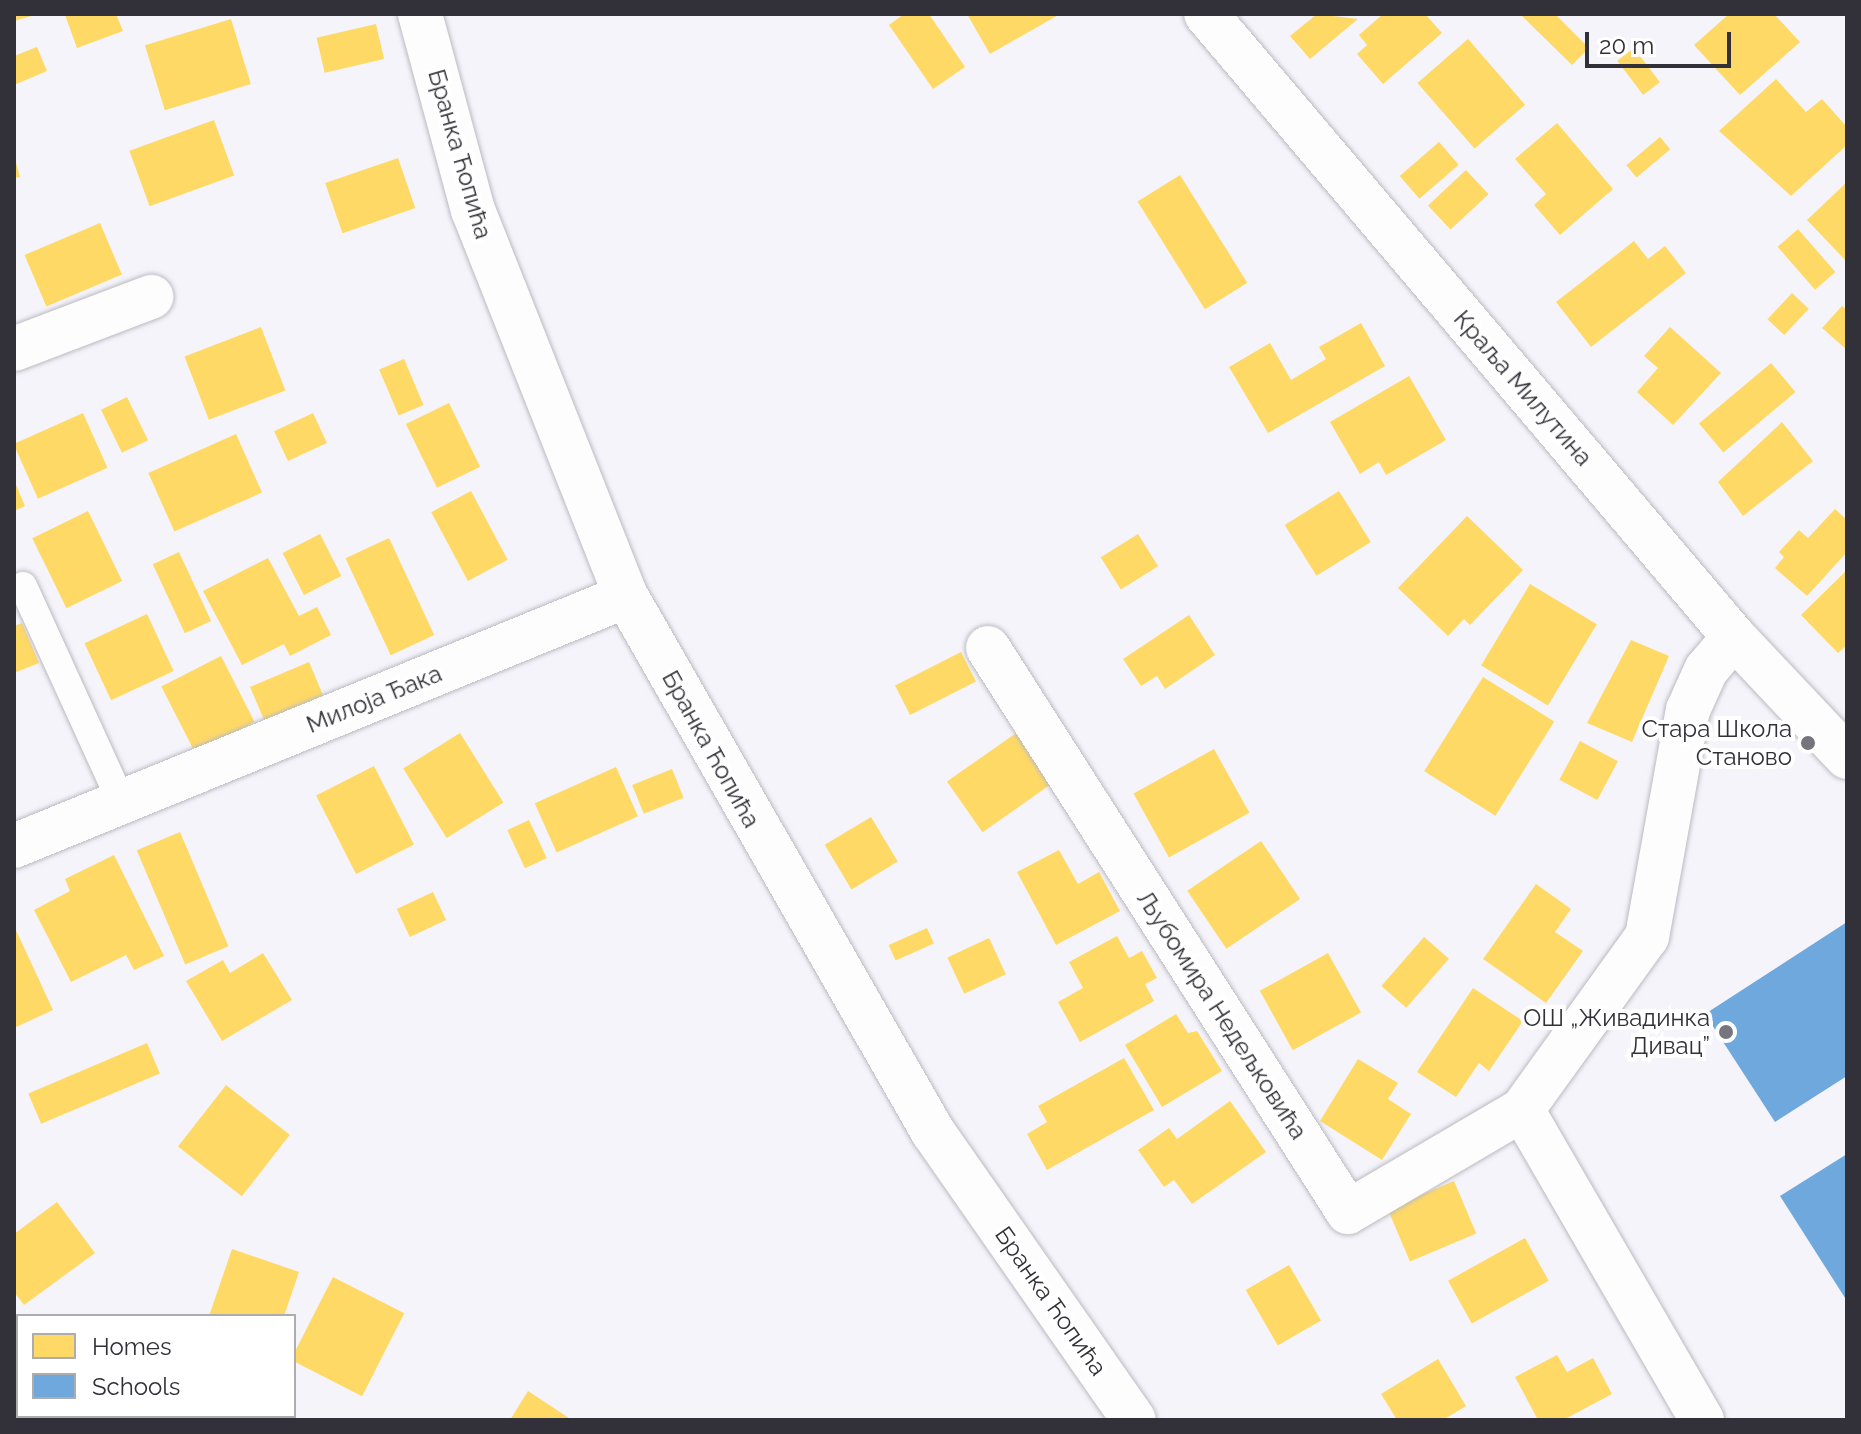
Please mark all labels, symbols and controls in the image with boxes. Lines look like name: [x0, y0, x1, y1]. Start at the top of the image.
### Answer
scale bar: [1589, 16, 1735, 66]
text: 20 m: [1599, 31, 1654, 60]
street label: Бранка Ћопића: [422, 66, 498, 242]
street label: Краља Милутина: [1448, 304, 1598, 472]
street label: Милоја Ђака: [302, 659, 446, 739]
street label: Бранка Ћопића: [656, 665, 766, 833]
place label: Стара Школа Станово: [1641, 715, 1792, 771]
marker: Стара Школа Станово: [1799, 734, 1817, 752]
street label: Љубомира Недељковића: [1131, 885, 1313, 1145]
place label: ОШ „Живадинка Дивац”: [1523, 1004, 1710, 1060]
marker: ОШ „Живадинка Дивац”: [1717, 1023, 1735, 1041]
street label: Бранка Ћопића: [989, 1221, 1113, 1381]
legend: [16, 1314, 296, 1418]
text: Homes: [92, 1332, 172, 1361]
text: Schools: [92, 1372, 180, 1401]

